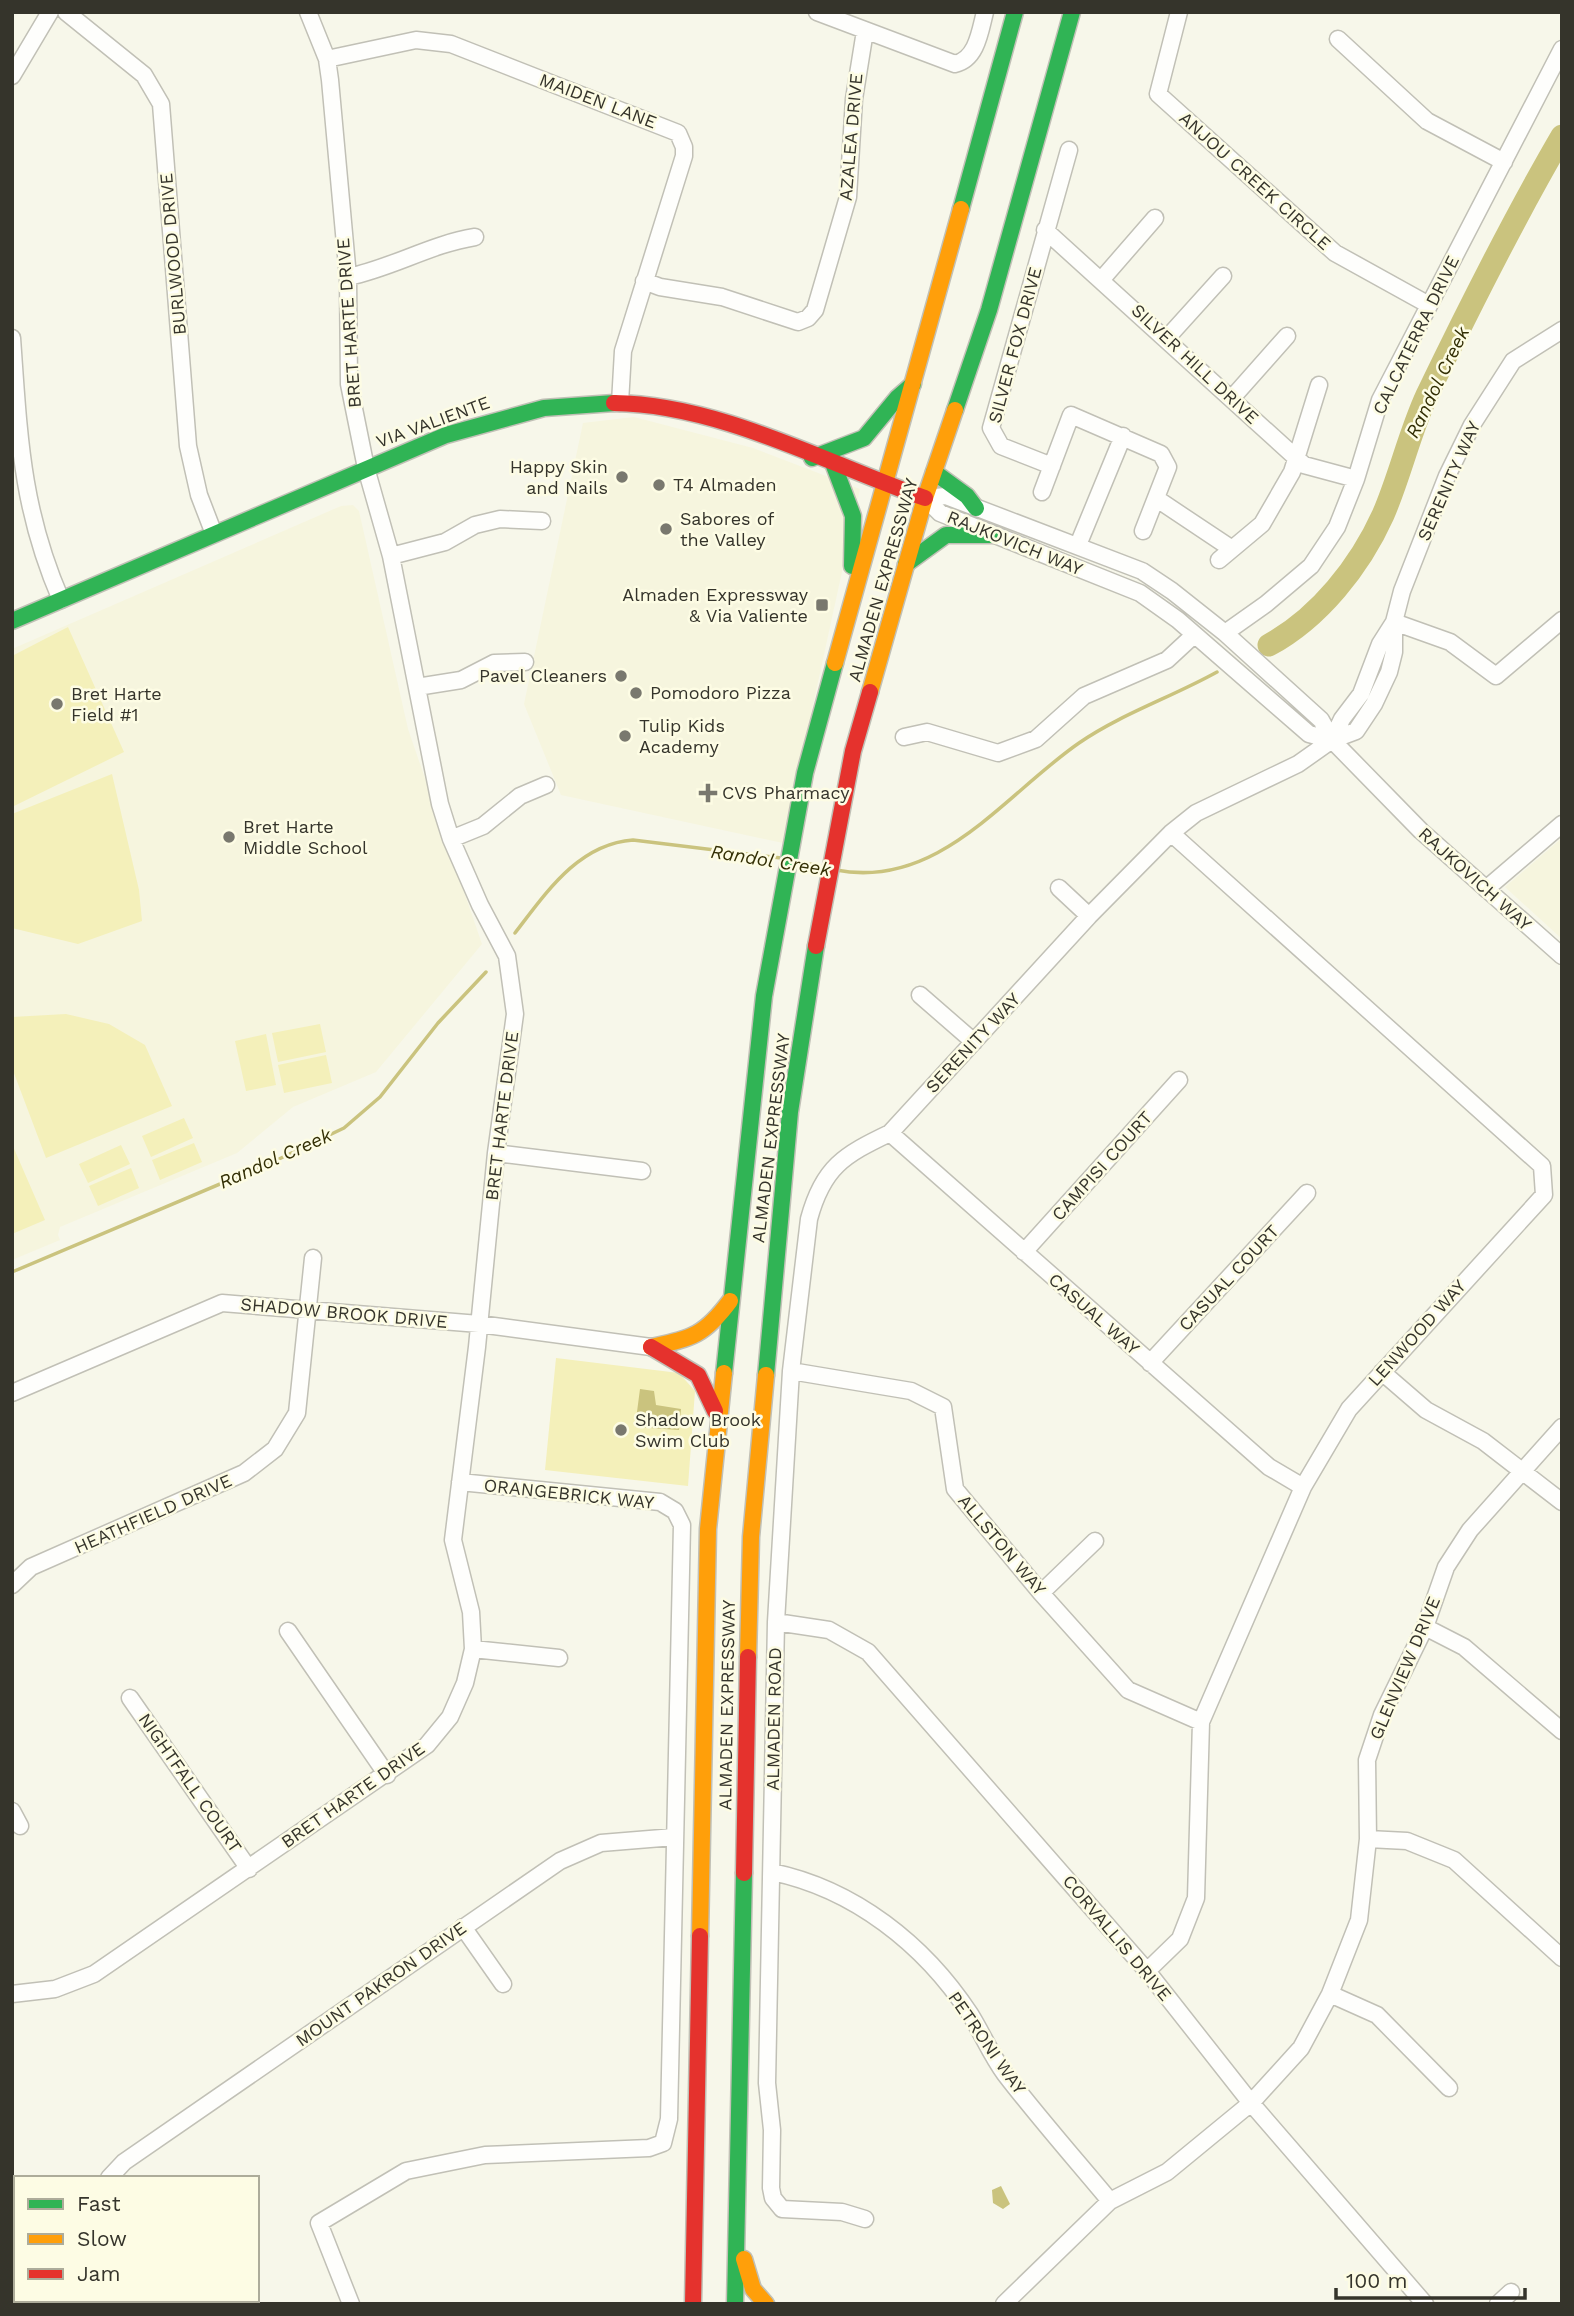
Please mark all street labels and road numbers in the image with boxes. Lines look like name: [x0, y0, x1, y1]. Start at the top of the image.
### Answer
street label: MAIDEN LANE: [537, 69, 660, 133]
street label: AZALEA DRIVE: [834, 72, 867, 202]
street label: ANJOU CREEK CIRCLE: [1175, 107, 1335, 254]
street label: BURLWOOD DRIVE: [155, 172, 190, 336]
street label: BRET HARTE DRIVE: [332, 237, 365, 409]
street label: CALCATERRA DRIVE: [1368, 252, 1463, 418]
street label: SILVER FOX DRIVE: [984, 264, 1045, 425]
street label: SILVER HILL DRIVE: [1127, 299, 1263, 428]
street label: VIA VALIENTE: [373, 391, 492, 452]
street label: SERENITY WAY: [1413, 417, 1485, 544]
street label: ALMADEN EXPRESSWAY: [843, 475, 922, 684]
street label: RAJKOVICH WAY: [944, 506, 1087, 580]
street label: RAJKOVICH WAY: [1415, 823, 1537, 935]
street label: SERENITY WAY: [921, 988, 1025, 1097]
street label: BRET HARTE DRIVE: [481, 1030, 522, 1202]
street label: ALMADEN EXPRESSWAY: [747, 1031, 794, 1244]
street label: CAMPISI COURT: [1047, 1107, 1156, 1225]
street label: CASUAL COURT: [1174, 1220, 1283, 1335]
street label: CASUAL WAY: [1045, 1268, 1145, 1359]
street label: LENWOOD WAY: [1363, 1275, 1470, 1390]
street label: SHADOW BROOK DRIVE: [240, 1293, 448, 1332]
street label: HEATHFIELD DRIVE: [71, 1469, 235, 1558]
street label: ORANGEBRICK WAY: [483, 1474, 656, 1513]
street label: ALLSTON WAY: [954, 1490, 1051, 1600]
street label: GLENVIEW DRIVE: [1365, 1593, 1444, 1743]
street label: ALMADEN EXPRESSWAY: [714, 1599, 739, 1811]
street label: ALMADEN ROAD: [762, 1647, 785, 1791]
street label: NIGHTFALL COURT: [134, 1709, 247, 1857]
street label: BRET HARTE DRIVE: [277, 1737, 429, 1852]
street label: CORVALLIS DRIVE: [1059, 1870, 1176, 2005]
street label: MOUNT PAKRON DRIVE: [291, 1917, 470, 2050]
street label: PETRONI WAY: [944, 1987, 1031, 2099]

